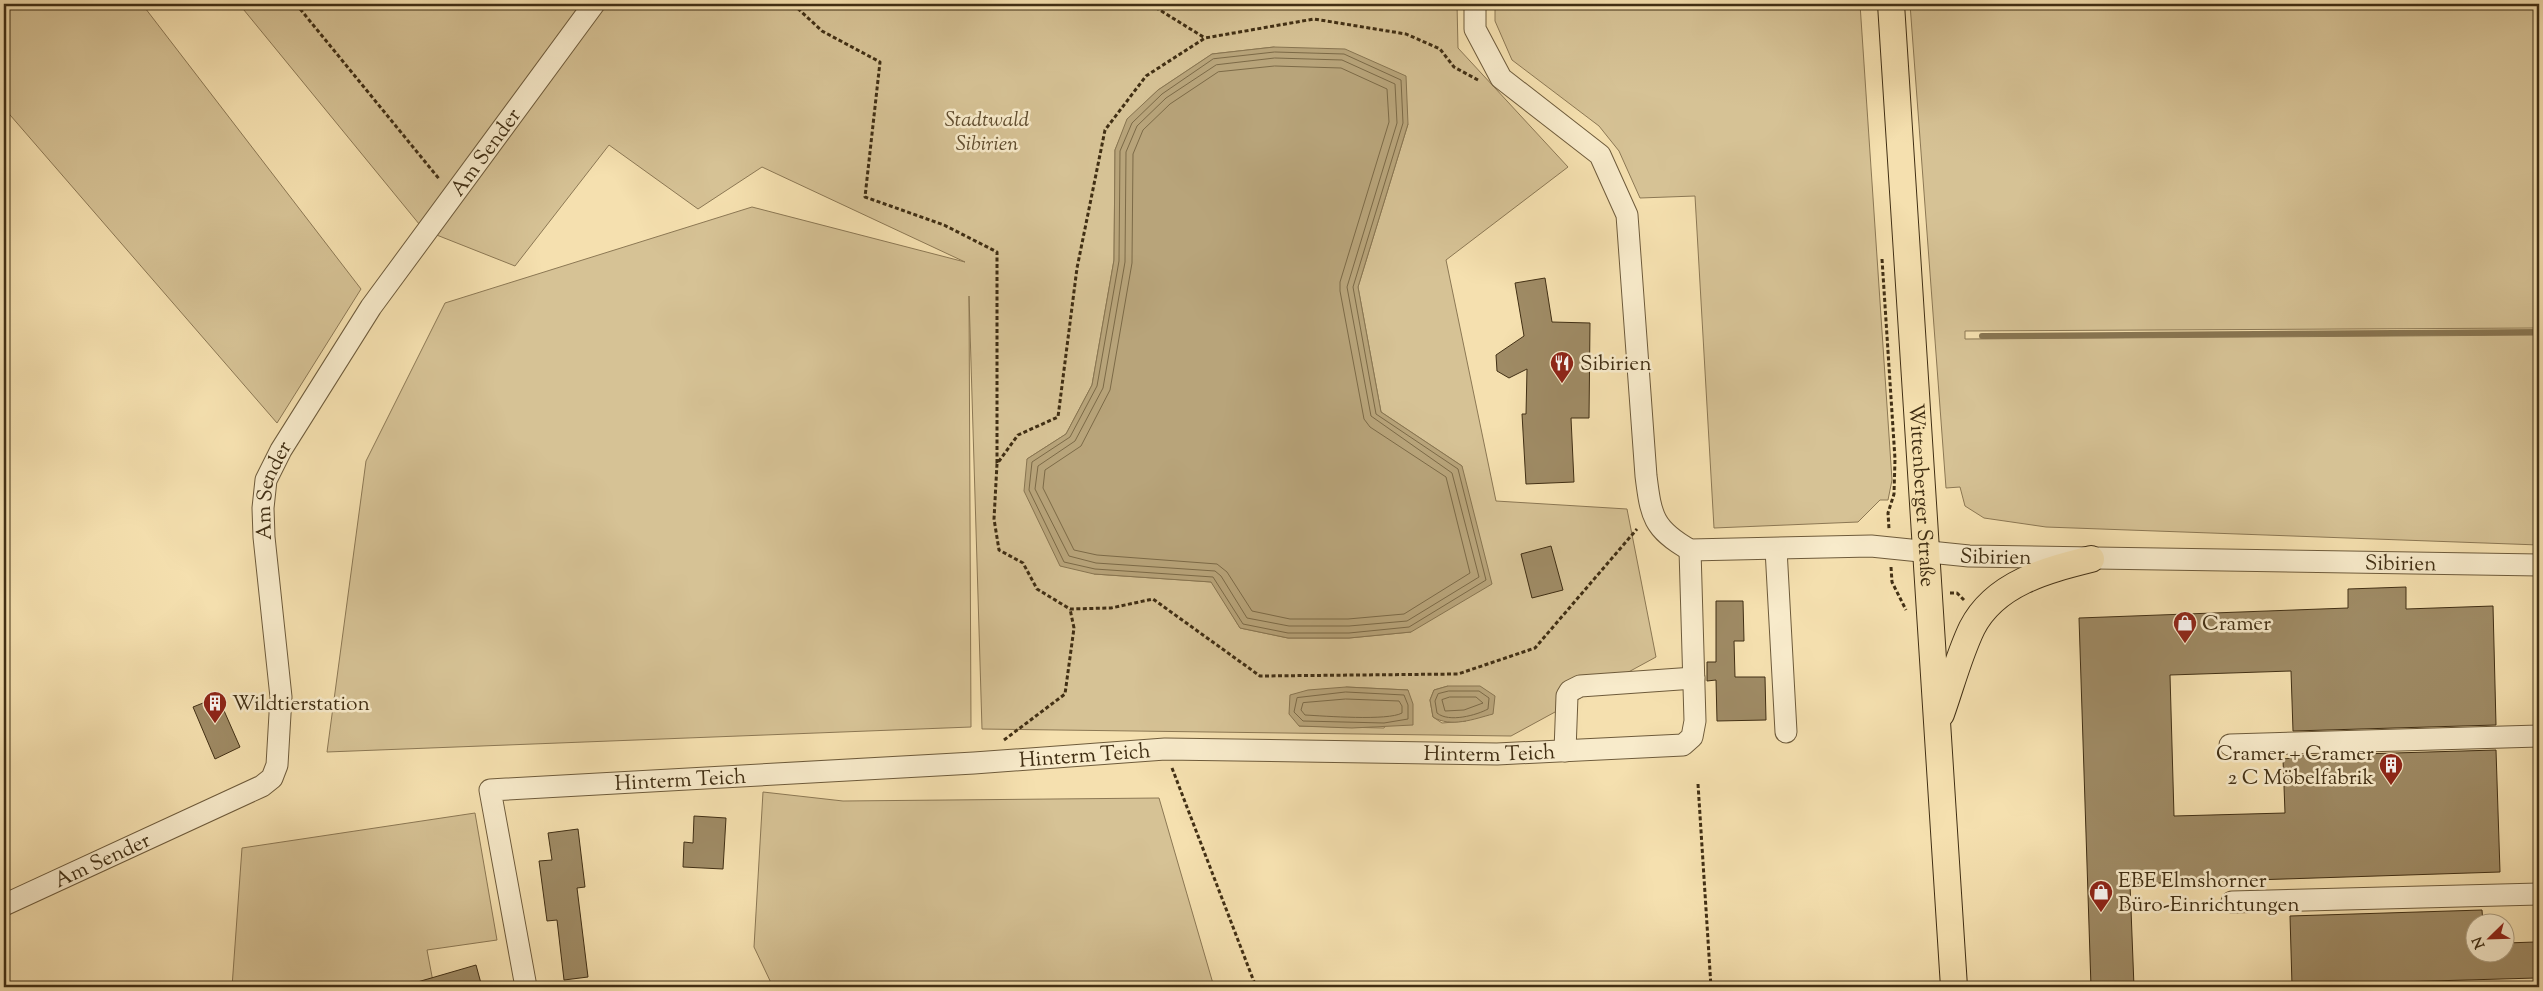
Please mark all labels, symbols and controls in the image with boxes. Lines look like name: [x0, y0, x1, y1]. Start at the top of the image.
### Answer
street label: Am Sender: [444, 103, 529, 203]
park label: Stadtwald Sibirien: [945, 106, 1030, 160]
restaurant icon: Sibirien: [1549, 350, 1575, 384]
place label: Sibirien: [1580, 350, 1652, 380]
street label: Wittenberger Straße: [1900, 402, 1941, 588]
street label: Am Sender: [250, 436, 300, 541]
street label: Sibirien: [1958, 542, 2032, 574]
street label: Sibirien: [2365, 549, 2437, 580]
shop icon: Cramer: [2172, 610, 2198, 644]
place label: Cramer: [2202, 610, 2271, 640]
building icon: Wildtierstation: [202, 690, 228, 724]
place label: Wildtierstation: [232, 690, 370, 720]
street label: Hinterm Teich: [1018, 737, 1152, 777]
street label: Hinterm Teich: [1423, 738, 1556, 771]
place label: Cramer + Cramer 2 C Möbelfabrik: [2216, 740, 2375, 794]
building icon: Cramer + Cramer 2 C Möbelfabrik: [2378, 752, 2404, 786]
street label: Hinterm Teich: [614, 763, 747, 800]
street label: Am Sender: [50, 826, 156, 897]
place label: EBE Elmshorner Büro-Einrichtungen: [2118, 867, 2300, 921]
shop icon: EBE Elmshorner Büro-Einrichtungen: [2088, 879, 2114, 913]
north arrow: [2466, 914, 2516, 964]
text: N: [2468, 933, 2491, 951]

